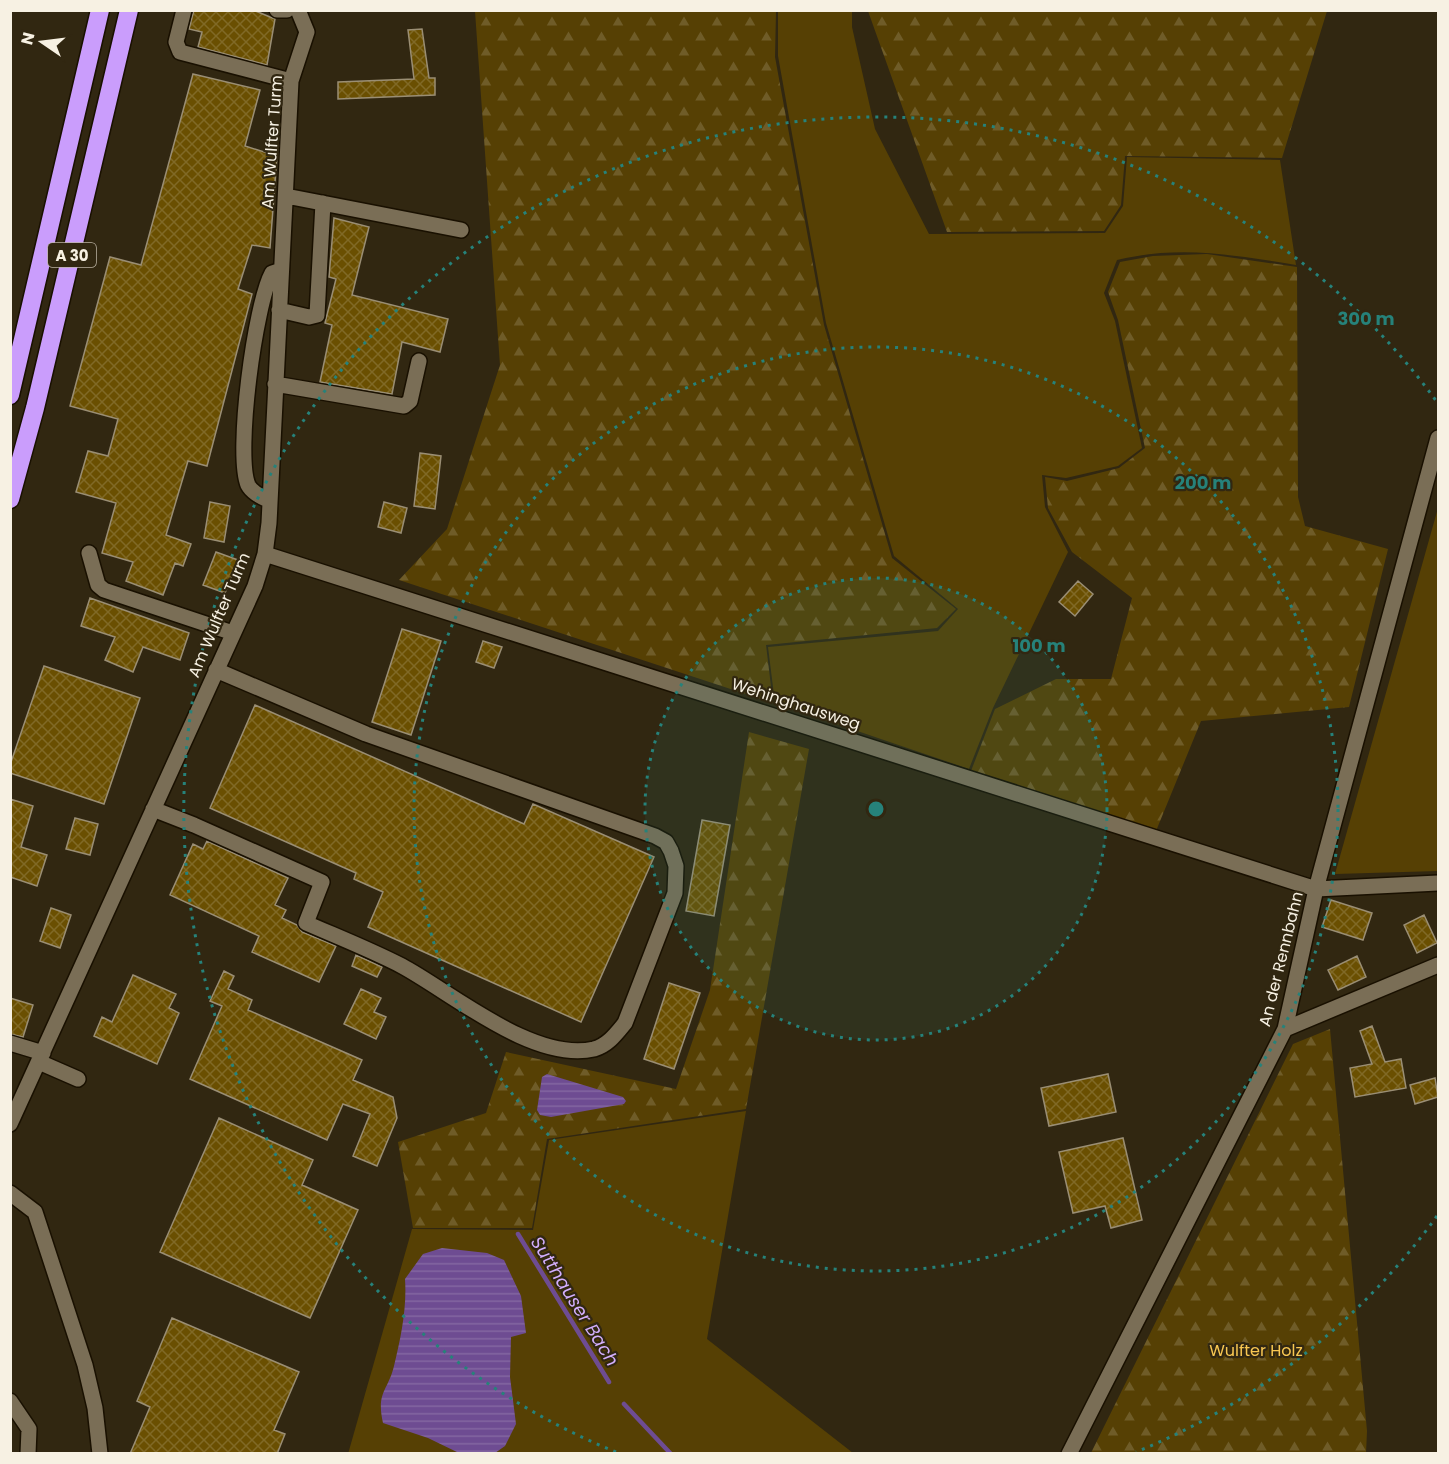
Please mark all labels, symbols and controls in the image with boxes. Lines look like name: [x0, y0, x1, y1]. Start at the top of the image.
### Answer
north arrow: [12, 12, 72, 72]
text: N: [15, 30, 41, 47]
street label: Am Wulfter Turm: [256, 74, 288, 210]
road number: A 30: [48, 243, 96, 267]
text: 300 m: [1337, 306, 1395, 331]
text: 200 m: [1175, 470, 1231, 495]
street label: Am Wulfter Turm: [182, 549, 256, 681]
text: 100 m: [1012, 633, 1066, 658]
street label: Wehinghausweg: [729, 672, 863, 736]
centre of rings: [866, 799, 886, 819]
street label: An der Rennbahn: [1253, 889, 1309, 1029]
water label: Sutthauser Bach: [525, 1231, 625, 1371]
park label: Wulfter Holz: [1209, 1339, 1303, 1362]

